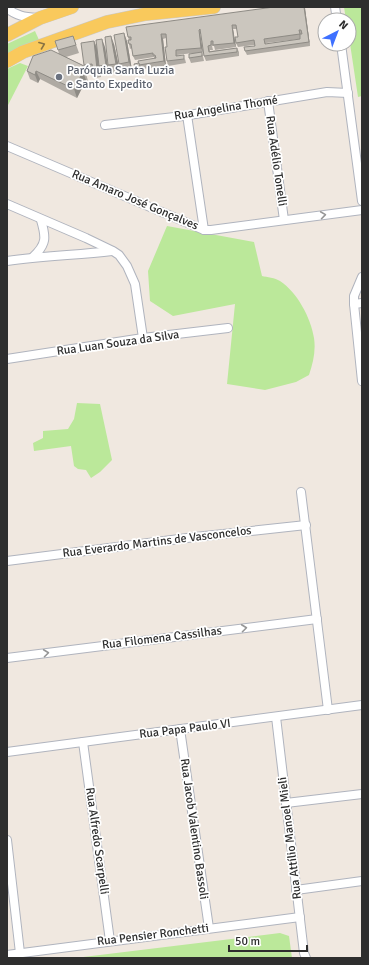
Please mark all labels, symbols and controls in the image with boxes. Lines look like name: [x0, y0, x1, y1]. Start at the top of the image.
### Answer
north arrow: [317, 12, 357, 52]
text: N: [336, 18, 351, 32]
one-way arrow: [39, 41, 46, 49]
place label: Paróquia Santa Luzia e Santo Expedito: [67, 63, 174, 92]
marker: Paróquia Santa Luzia e Santo Expedito: [54, 72, 64, 82]
street label: Rua Angelina Thomé: [173, 92, 279, 124]
street label: Rua Adélio Tonelli: [262, 115, 290, 207]
street label: Rua Amaro José Gonçalves: [69, 167, 201, 233]
one-way arrow: [320, 211, 326, 220]
street label: Rua Luan Souza da Silva: [56, 327, 180, 359]
street label: Rua Everardo Martins de Vasconcelos: [62, 523, 252, 561]
street label: Rua Filomena Cassilhas: [101, 623, 223, 653]
one-way arrow: [241, 623, 247, 632]
one-way arrow: [43, 649, 49, 658]
street label: Rua Papa Paulo VI: [139, 716, 231, 742]
street label: Rua Jacob Valentino Bassoli: [177, 757, 211, 901]
street label: Rua Attílio Manoel Mieli: [275, 776, 305, 900]
street label: Rua Alfredo Scarpelli: [82, 787, 112, 895]
street label: Rua Pensier Ronchetti: [96, 921, 210, 949]
scale bar: [229, 927, 307, 953]
text: 50 m: [235, 934, 260, 949]

